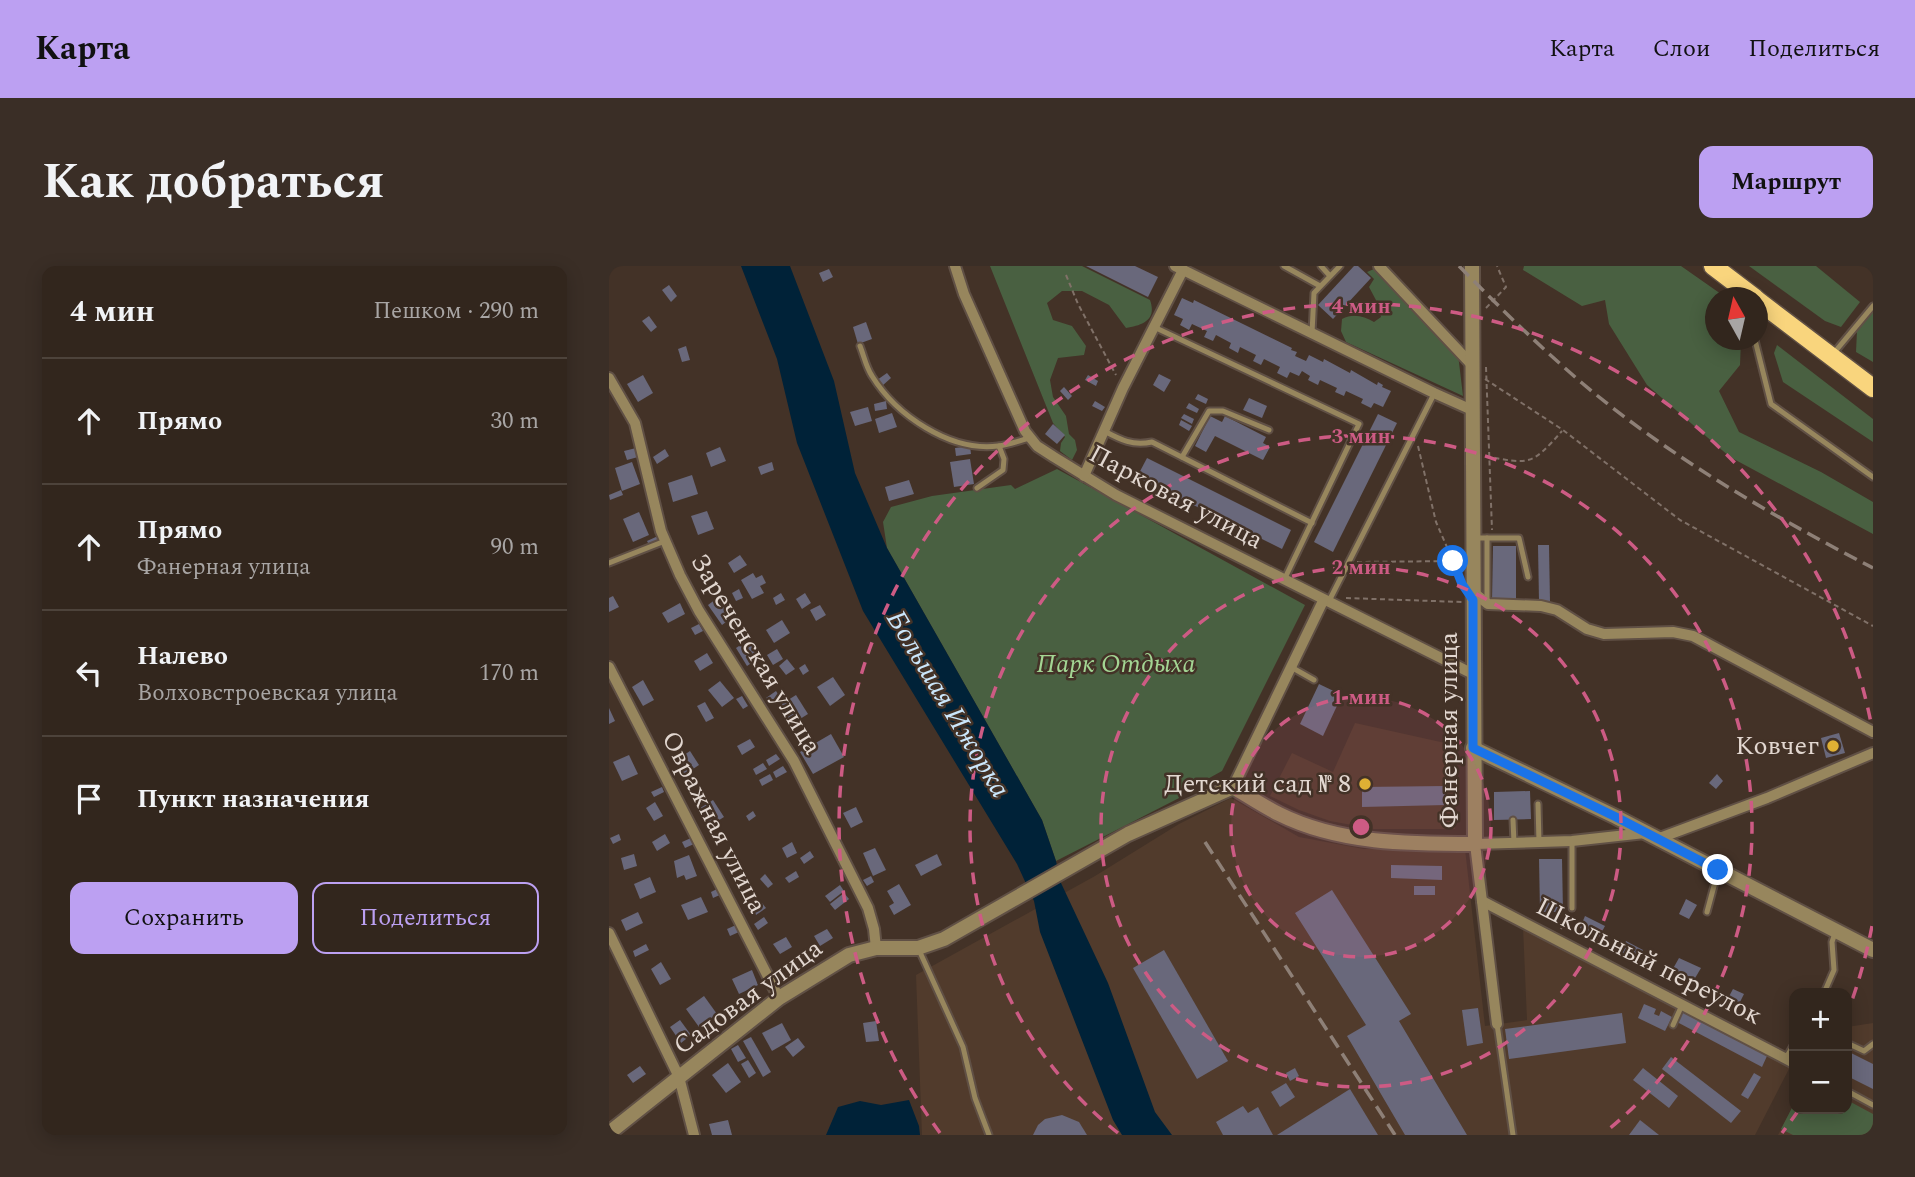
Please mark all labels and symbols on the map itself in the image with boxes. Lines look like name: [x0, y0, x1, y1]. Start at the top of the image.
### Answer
north arrow: [1705, 287, 1768, 350]
text: 4 мин: [1331, 291, 1391, 323]
text: 3 мин: [1331, 421, 1391, 453]
street label: Парковая улица: [1082, 434, 1271, 560]
route start: [1437, 545, 1468, 576]
street label: Зареченская улица: [680, 546, 832, 763]
text: 2 мин: [1331, 552, 1391, 584]
water label: Большая Ижорка: [875, 602, 1021, 806]
street label: Фанерная улица: [1429, 632, 1469, 828]
park label: Парк Отдыха: [1037, 644, 1195, 684]
text: 1 мин: [1331, 682, 1391, 714]
street label: Овражная улица: [651, 724, 777, 921]
place label: Ковчег: [1735, 726, 1819, 766]
marker: Ковчег: [1825, 738, 1841, 754]
place label: Детский сад № 8: [1164, 764, 1351, 804]
marker: Детский сад № 8: [1357, 776, 1373, 792]
centre of rings: [1349, 815, 1373, 839]
route end: [1702, 854, 1733, 885]
street label: Школьный переулок: [1529, 887, 1769, 1035]
street label: Садовая улица: [665, 929, 831, 1065]

